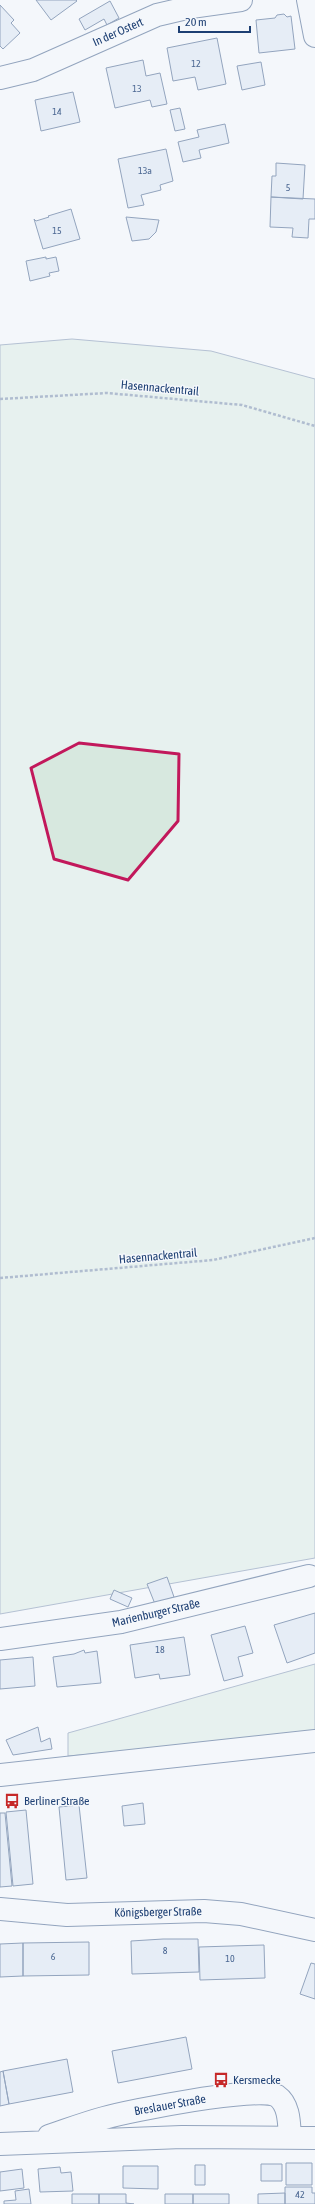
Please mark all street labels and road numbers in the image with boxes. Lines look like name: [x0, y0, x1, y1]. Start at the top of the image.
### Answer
street label: In der Ostert: [91, 14, 146, 49]
street label: Hasennackentrail: [120, 378, 201, 398]
street label: Hasennackentrail: [118, 1246, 199, 1266]
street label: Marienburger Straße: [111, 1596, 201, 1630]
street label: Königsberger Straße: [114, 1904, 202, 1920]
street label: Breslauer Straße: [133, 2092, 207, 2118]

